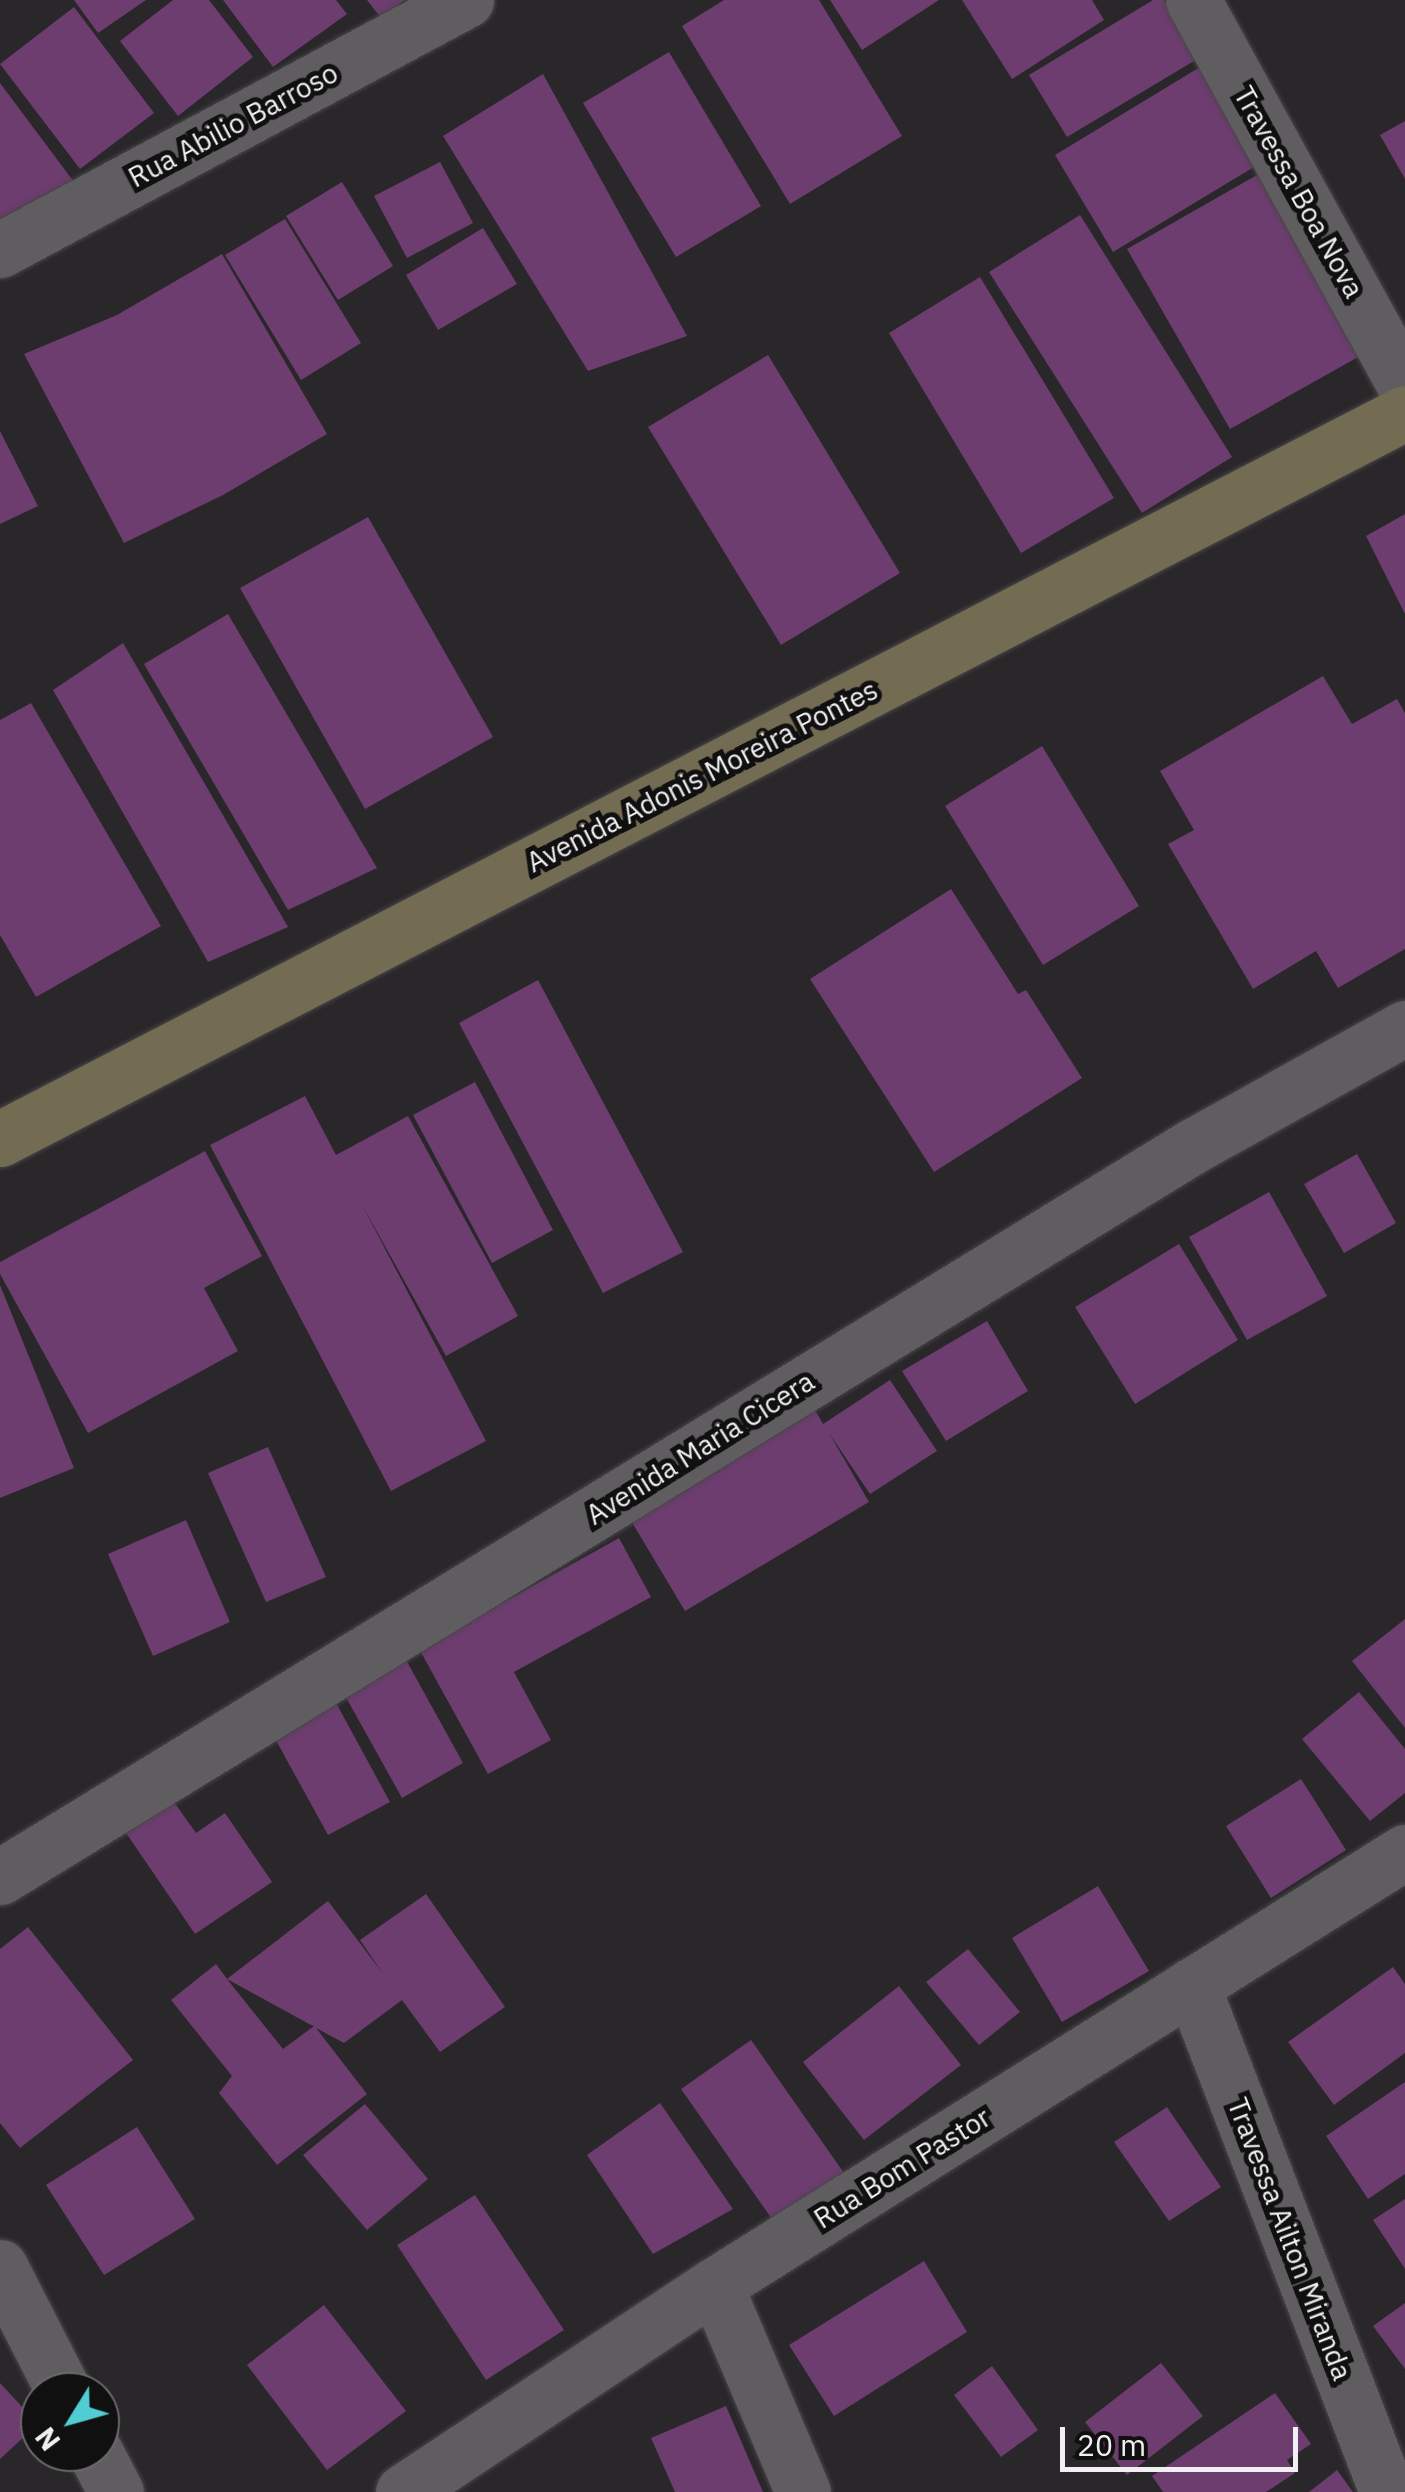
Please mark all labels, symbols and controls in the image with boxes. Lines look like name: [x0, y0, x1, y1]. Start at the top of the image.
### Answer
street label: Rua Abilio Barroso: [123, 56, 343, 194]
street label: Travessa Boa Nova: [1227, 80, 1371, 304]
street label: Avenida Adonis Moreira Pontes: [521, 673, 883, 879]
street label: Avenida Maria Cicera: [580, 1364, 820, 1532]
street label: Travessa Ailton Miranda: [1221, 2093, 1359, 2385]
street label: Rua Bom Pastor: [808, 2100, 996, 2236]
north arrow: [20, 2372, 120, 2472]
scale bar: [1065, 2407, 1302, 2469]
text: N: [26, 2420, 68, 2458]
text: 20 m: [1077, 2425, 1146, 2464]

